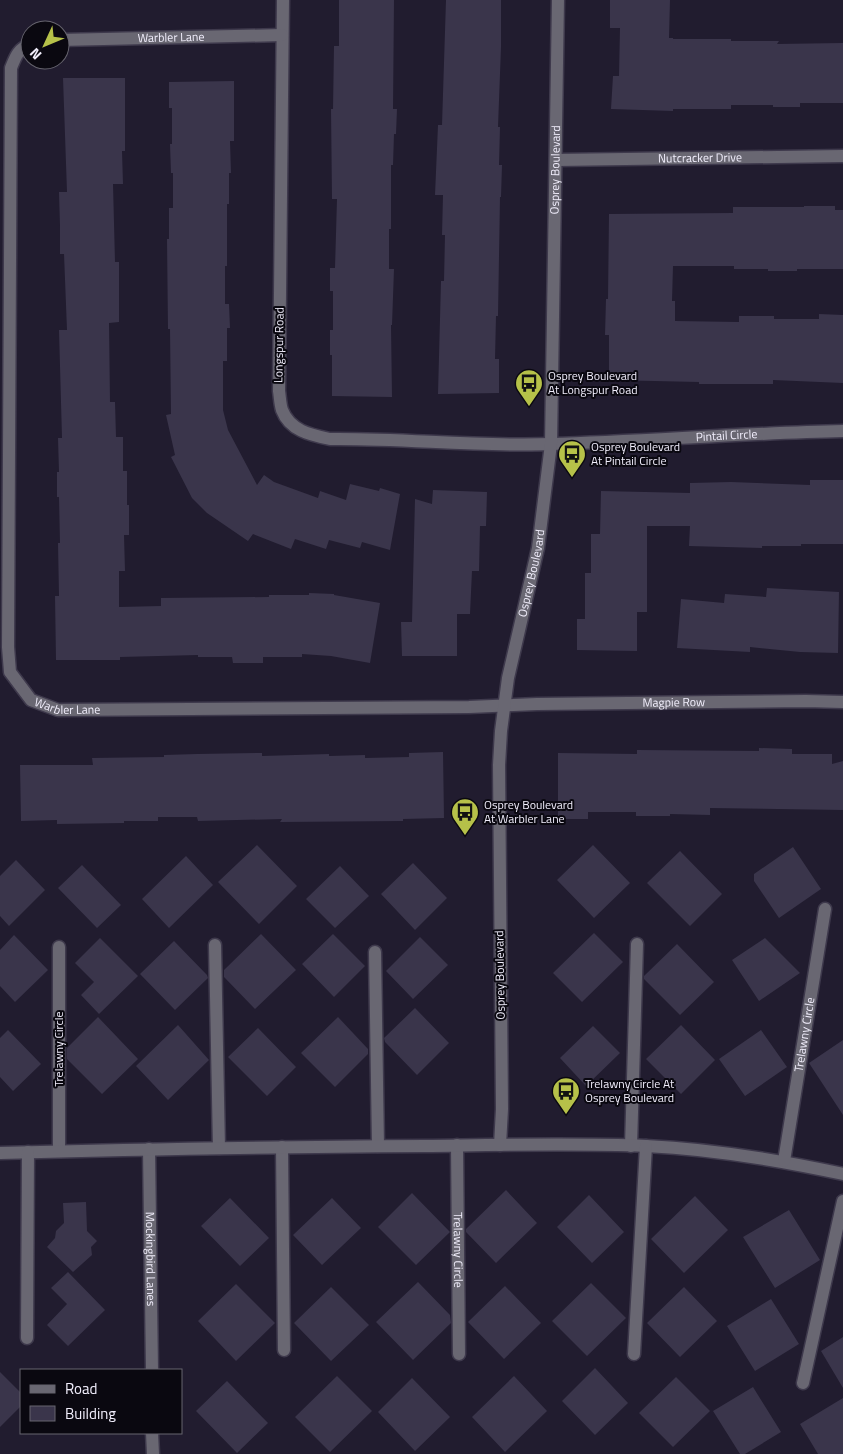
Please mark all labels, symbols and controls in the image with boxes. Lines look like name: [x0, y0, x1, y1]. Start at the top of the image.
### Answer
north arrow: [20, 20, 70, 70]
street label: Warbler Lane: [137, 27, 205, 47]
text: N: [24, 44, 46, 65]
street label: Osprey Boulevard: [545, 125, 565, 215]
street label: Nutcracker Drive: [658, 147, 742, 168]
street label: Longspur Road: [268, 307, 289, 383]
place label: Osprey Boulevard At Longspur Road: [548, 366, 638, 399]
bus stop icon: Osprey Boulevard At Longspur Road: [514, 368, 544, 407]
street label: Pintail Circle: [695, 424, 758, 446]
place label: Osprey Boulevard At Pintail Circle: [591, 437, 680, 470]
bus stop icon: Osprey Boulevard At Pintail Circle: [557, 439, 587, 478]
street label: Osprey Boulevard: [512, 528, 549, 619]
street label: Warbler Lane: [32, 692, 100, 719]
street label: Magpie Row: [642, 692, 705, 712]
place label: Osprey Boulevard At Warbler Lane: [484, 795, 573, 828]
bus stop icon: Osprey Boulevard At Warbler Lane: [450, 797, 480, 836]
street label: Osprey Boulevard: [489, 930, 510, 1020]
street label: Trelawny Circle: [789, 996, 819, 1073]
street label: Trelawny Circle: [49, 1011, 68, 1087]
place label: Trelawny Circle At Osprey Boulevard: [585, 1074, 675, 1107]
bus stop icon: Trelawny Circle At Osprey Boulevard: [551, 1076, 581, 1115]
street label: Mockingbird Lanes: [141, 1212, 161, 1307]
street label: Trelawny Circle: [449, 1212, 468, 1288]
legend: [20, 1369, 182, 1434]
text: Road: [65, 1377, 97, 1400]
text: Building: [65, 1402, 116, 1425]

